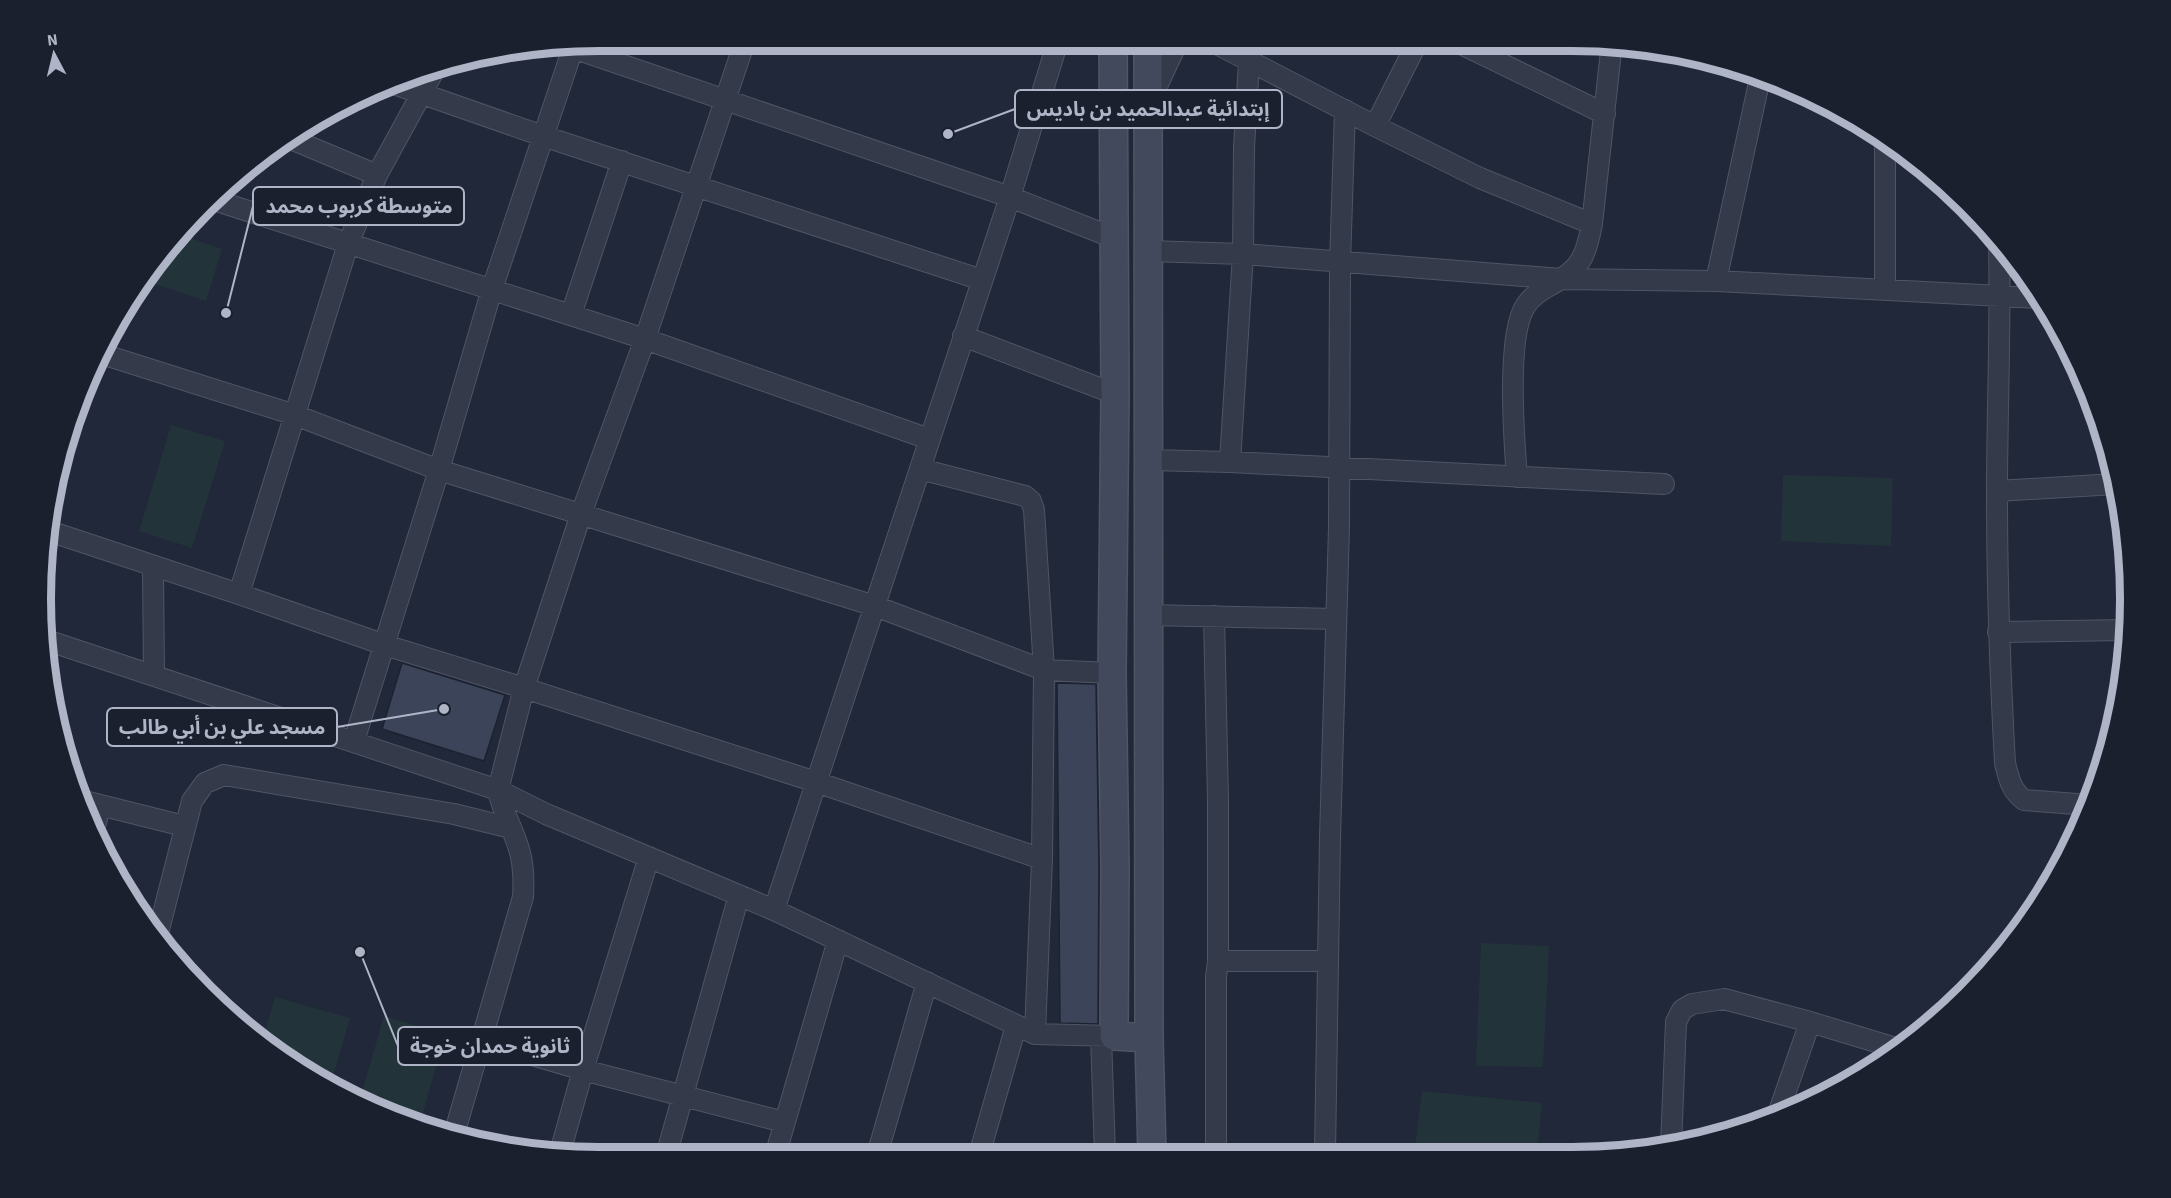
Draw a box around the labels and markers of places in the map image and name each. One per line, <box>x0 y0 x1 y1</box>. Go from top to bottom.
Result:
callout: إبتدائية عبدالحميد بن باديس <box>1015 90 1282 128</box>
callout: متوسطة كربوب محمد <box>253 187 464 225</box>
callout: مسجد علي بن أبي طالب <box>107 708 337 746</box>
callout: ثانوية حمدان خوجة <box>398 1027 582 1065</box>

